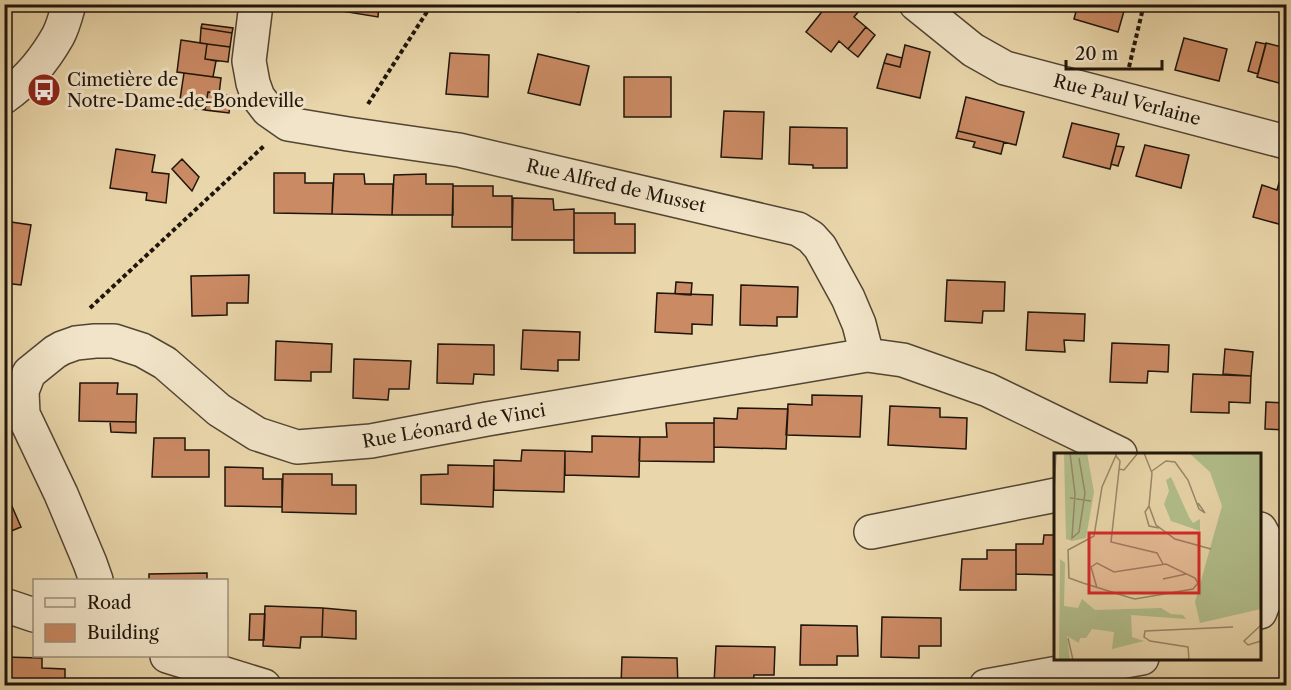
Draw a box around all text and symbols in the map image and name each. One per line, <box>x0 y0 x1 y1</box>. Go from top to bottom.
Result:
scale bar <box>1066 33 1162 71</box>
text: 20 m <box>1075 43 1119 65</box>
place label: Cimetière de Notre-Dame-de-Bondeville <box>67 69 304 112</box>
street label: Rue Paul Verlaine <box>1051 70 1203 130</box>
bus stop icon: Cimetière de Notre-Dame-de-Bondeville <box>26 72 62 108</box>
street label: Rue Alfred de Musset <box>524 155 709 218</box>
street label: Rue Léonard de Vinci <box>361 399 548 453</box>
inset map <box>1054 453 1261 660</box>
legend <box>33 579 228 657</box>
text: Road <box>87 592 132 614</box>
text: Building <box>87 622 159 644</box>

